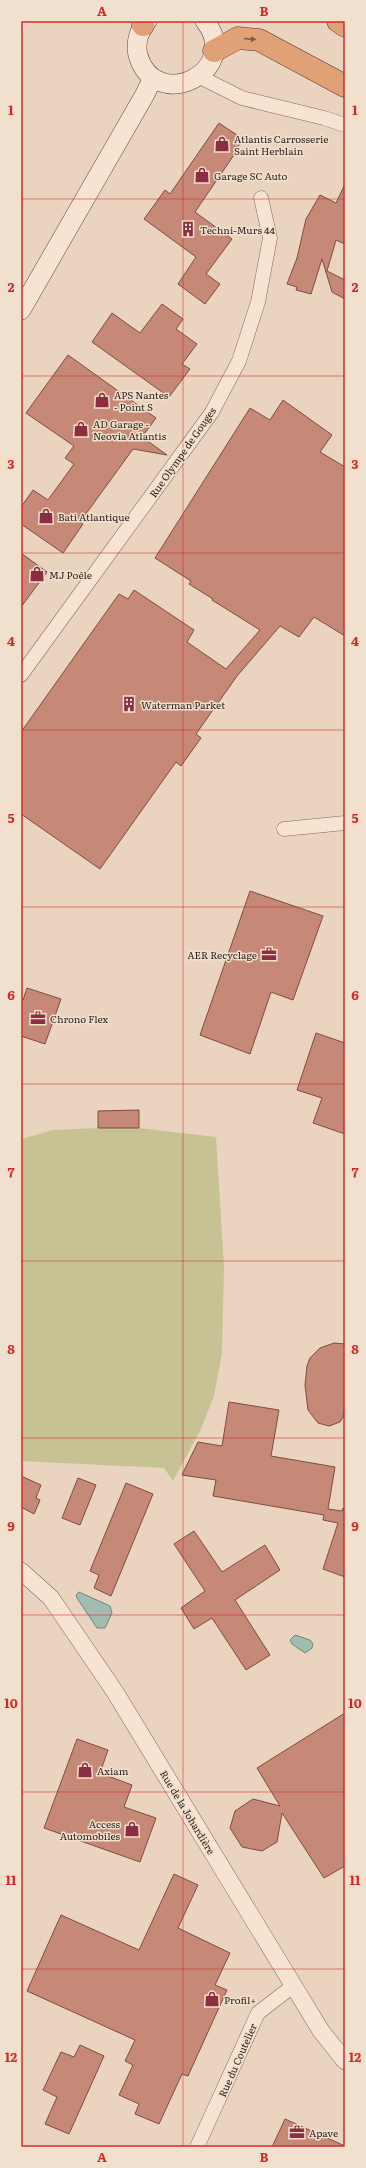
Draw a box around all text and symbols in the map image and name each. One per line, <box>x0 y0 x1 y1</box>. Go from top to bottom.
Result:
text: A <box>97 1 107 20</box>
text: B <box>260 1 269 20</box>
one-way arrow <box>244 36 256 42</box>
text: 1 <box>8 100 14 119</box>
text: 1 <box>352 100 358 119</box>
place label: Atlantis Carrosserie Saint Herblain <box>234 131 328 158</box>
shop icon: Atlantis Carrosserie Saint Herblain <box>213 135 231 153</box>
shop icon: Garage SC Auto <box>193 166 211 184</box>
place label: Garage SC Auto <box>214 168 287 183</box>
building icon: Techni-Murs 44 <box>179 220 197 238</box>
place label: Techni-Murs 44 <box>200 222 275 237</box>
text: 2 <box>8 277 15 296</box>
text: 2 <box>352 277 359 296</box>
place label: APS Nantes - Point S <box>114 387 169 414</box>
shop icon: APS Nantes - Point S <box>93 391 111 409</box>
street label: Rue Olympe de Gouges <box>145 403 219 500</box>
place label: AD Garage - Neovia Atlantis <box>93 416 167 443</box>
shop icon: AD Garage - Neovia Atlantis <box>72 420 90 438</box>
text: 3 <box>7 454 15 473</box>
text: 3 <box>351 454 359 473</box>
shop icon: Bati Atlantique <box>37 507 55 525</box>
place label: Bati Atlantique <box>58 509 130 524</box>
shop icon: MJ Poêle <box>28 565 46 583</box>
place label: MJ Poêle <box>49 567 92 582</box>
text: 4 <box>7 631 15 650</box>
text: 4 <box>351 631 359 650</box>
building icon: Waterman Parket <box>120 695 138 713</box>
place label: Waterman Parket <box>141 697 225 712</box>
text: 5 <box>7 808 15 827</box>
text: 5 <box>351 808 359 827</box>
office icon: AER Recyclage <box>260 945 278 963</box>
place label: AER Recyclage <box>187 947 257 962</box>
text: 6 <box>7 985 15 1004</box>
text: 6 <box>351 985 359 1004</box>
office icon: Chrono Flex <box>29 1009 47 1027</box>
place label: Chrono Flex <box>50 1011 109 1026</box>
text: 7 <box>7 1162 15 1181</box>
text: 7 <box>351 1162 359 1181</box>
text: 8 <box>7 1339 15 1358</box>
text: 8 <box>351 1339 359 1358</box>
text: 9 <box>7 1516 15 1535</box>
text: 9 <box>351 1516 359 1535</box>
text: 10 <box>4 1693 18 1712</box>
text: 10 <box>348 1693 362 1712</box>
shop icon: Axiam <box>76 1761 94 1779</box>
place label: Axiam <box>97 1763 129 1778</box>
street label: Rue de la Johardière <box>157 1767 219 1857</box>
place label: Access Automobiles <box>60 1816 120 1843</box>
shop icon: Access Automobiles <box>123 1820 141 1838</box>
text: 11 <box>6 1870 17 1889</box>
text: 11 <box>350 1870 361 1889</box>
shop icon: Profil+ <box>203 1990 221 2008</box>
place label: Profil+ <box>224 1992 256 2007</box>
street label: Rue du Coutelier <box>214 2021 260 2099</box>
text: 12 <box>5 2047 17 2066</box>
text: 12 <box>349 2047 361 2066</box>
office icon: Apave <box>288 2123 306 2141</box>
place label: Apave <box>309 2125 338 2140</box>
text: A <box>97 2147 107 2166</box>
text: B <box>260 2147 269 2166</box>

